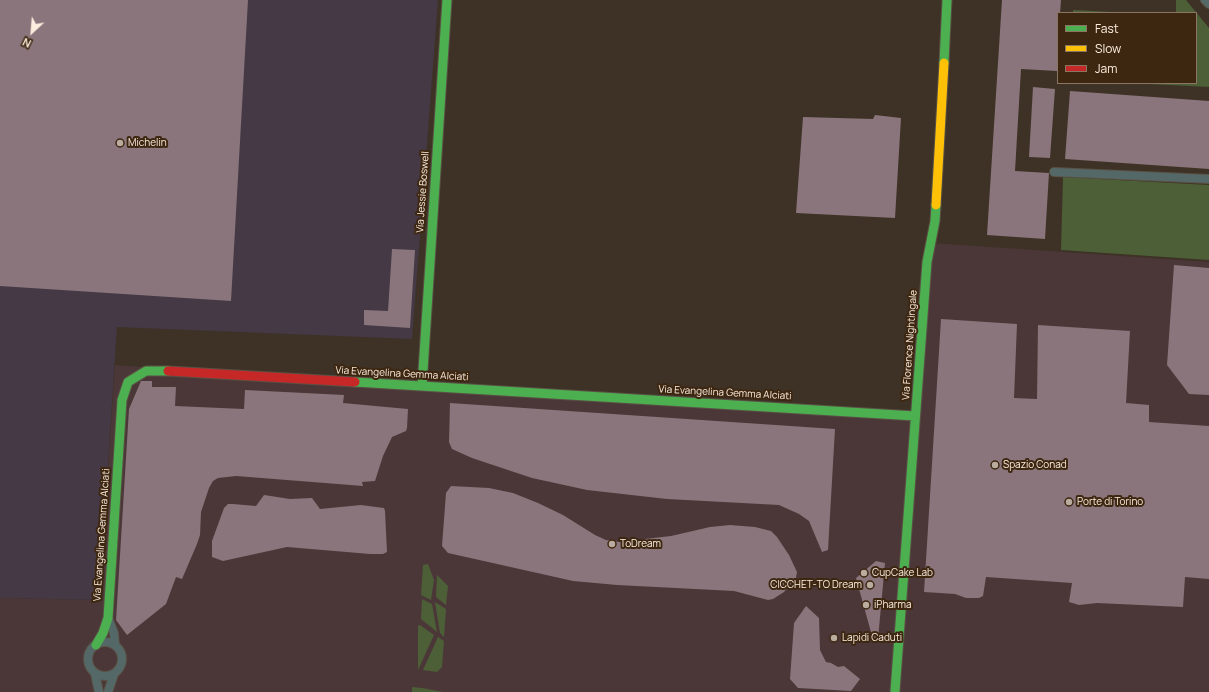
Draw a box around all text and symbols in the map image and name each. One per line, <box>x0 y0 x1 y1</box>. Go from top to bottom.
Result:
north arrow <box>12 12 52 52</box>
legend <box>1057 12 1197 84</box>
text: Fast <box>1095 20 1119 37</box>
text: N <box>20 35 33 52</box>
text: Slow <box>1095 40 1121 57</box>
text: Jam <box>1095 60 1117 77</box>
place label: Michelin <box>128 137 167 149</box>
marker: Michelin <box>115 138 125 148</box>
street label: Via Jessie Boswell <box>414 151 432 233</box>
street label: Via Florence Nightingale <box>900 290 920 400</box>
street label: Via Evangelina Gemma Alciati <box>335 365 469 383</box>
street label: Via Evangelina Gemma Alciati <box>658 384 792 402</box>
place label: Spazio Conad <box>1003 459 1067 471</box>
marker: Spazio Conad <box>990 460 1000 470</box>
street label: Via Evangelina Gemma Alciati <box>91 468 113 602</box>
place label: Porte di Torino <box>1077 496 1143 508</box>
marker: Porte di Torino <box>1064 497 1074 507</box>
place label: ToDream <box>620 538 661 550</box>
marker: ToDream <box>607 539 617 549</box>
place label: CupCake Lab <box>872 567 933 579</box>
marker: CupCake Lab <box>859 568 869 578</box>
place label: CICCHET-TO Dream <box>770 579 862 591</box>
marker: CICCHET-TO Dream <box>865 580 875 590</box>
place label: iPharma <box>874 599 912 611</box>
marker: iPharma <box>861 600 871 610</box>
place label: Lapidi Caduti <box>842 632 902 644</box>
marker: Lapidi Caduti <box>829 633 839 643</box>

